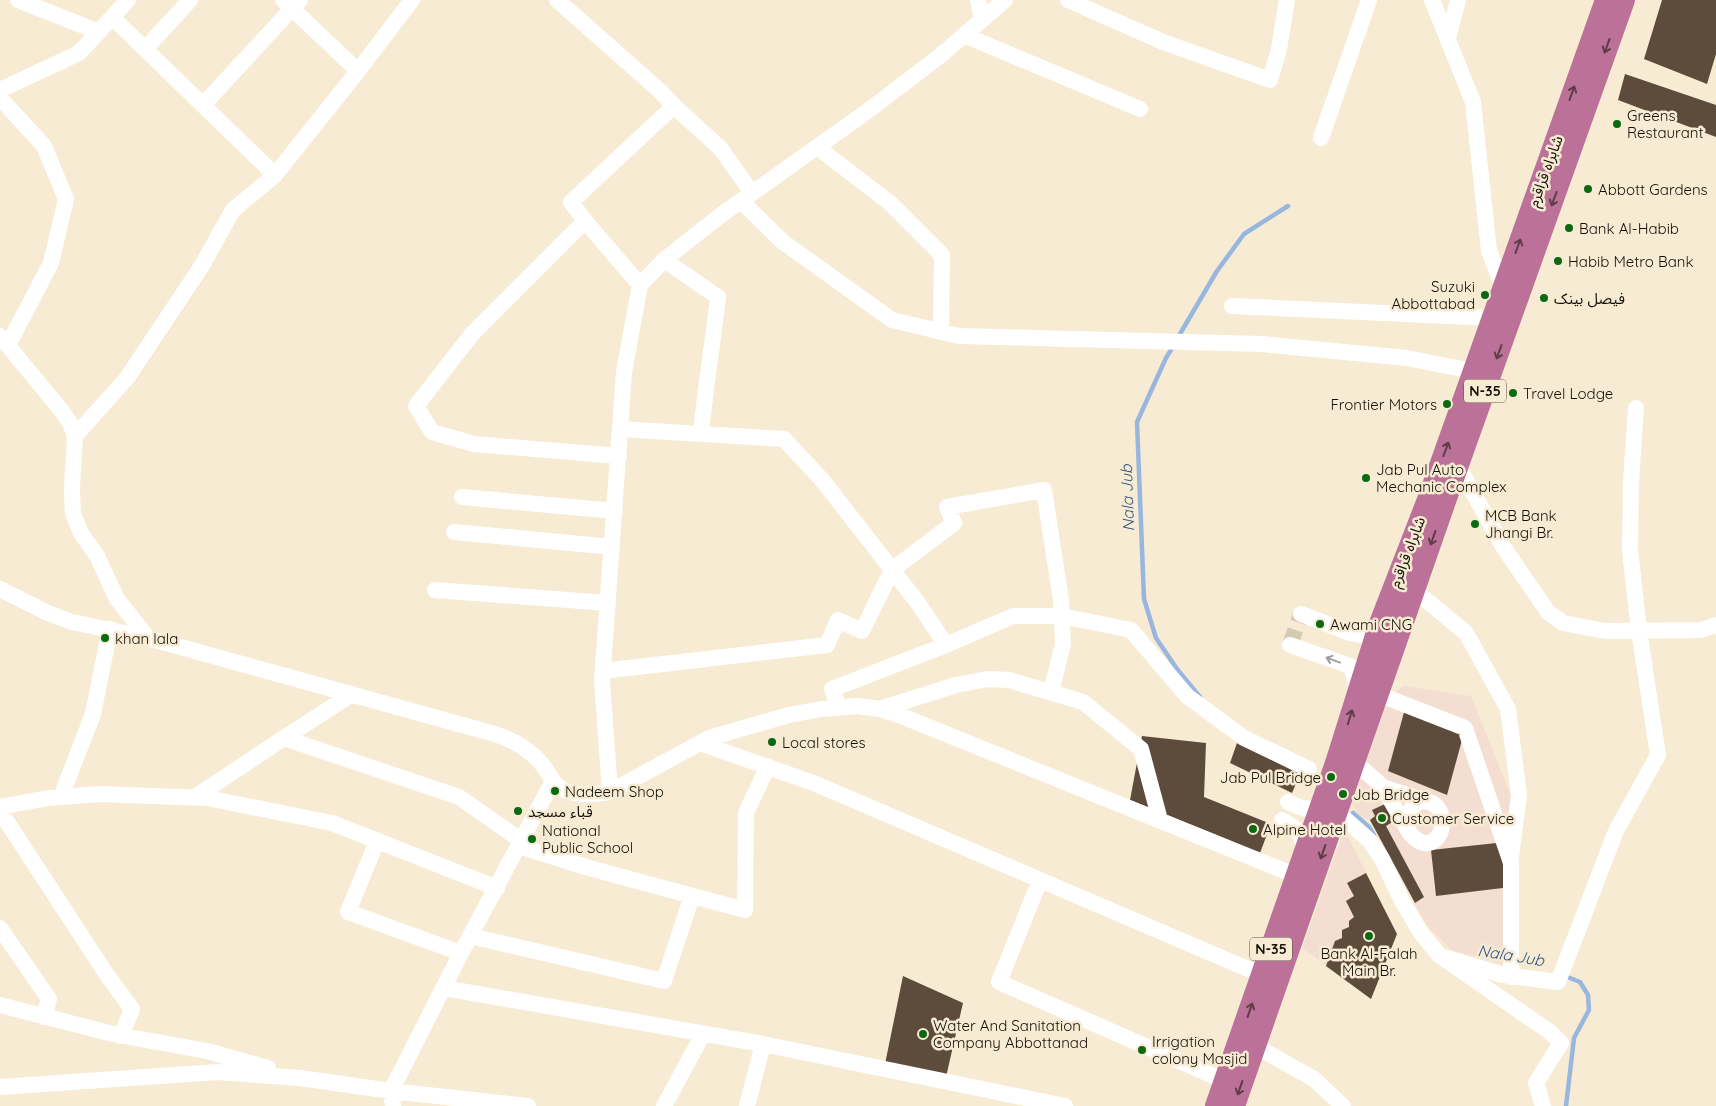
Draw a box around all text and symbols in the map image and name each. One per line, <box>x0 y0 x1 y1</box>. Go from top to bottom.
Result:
one-way arrow <box>1602 38 1611 53</box>
one-way arrow <box>1568 85 1578 101</box>
place label: Greens Restaurant <box>1627 106 1704 142</box>
marker: Greens Restaurant <box>1611 118 1623 130</box>
street label: شاہراہ قراقرم <box>1523 132 1569 210</box>
place label: Abbott Gardens <box>1598 180 1708 199</box>
marker: Abbott Gardens <box>1582 183 1594 195</box>
one-way arrow <box>1548 191 1558 207</box>
place label: Bank Al-Habib <box>1579 219 1679 238</box>
marker: Bank Al-Habib <box>1563 222 1575 234</box>
one-way arrow <box>1514 239 1523 254</box>
place label: Habib Metro Bank <box>1568 252 1694 271</box>
marker: Habib Metro Bank <box>1552 255 1564 267</box>
place label: Suzuki Abbottabad <box>1392 277 1475 313</box>
marker: Suzuki Abbottabad <box>1479 289 1491 301</box>
place label: فیصل بینک <box>1554 289 1625 308</box>
marker: فیصل بینک <box>1538 292 1550 304</box>
one-way arrow <box>1494 344 1503 359</box>
road number: N-35 <box>1464 380 1506 402</box>
place label: Travel Lodge <box>1523 384 1613 403</box>
marker: Travel Lodge <box>1507 387 1519 399</box>
place label: Frontier Motors <box>1330 395 1437 414</box>
marker: Frontier Motors <box>1441 398 1453 410</box>
one-way arrow <box>1442 441 1451 457</box>
place label: Jab Pul Auto Mechanic Complex <box>1376 460 1507 496</box>
water label: Nala Jub <box>1116 463 1138 532</box>
marker: Jab Pul Auto Mechanic Complex <box>1360 472 1372 484</box>
place label: MCB Bank Jhangi Br. <box>1485 506 1557 542</box>
street label: شاہراہ قراقرم <box>1385 514 1431 591</box>
marker: MCB Bank Jhangi Br. <box>1469 518 1481 530</box>
one-way arrow <box>1427 530 1437 546</box>
place label: Awami CNG <box>1330 615 1412 634</box>
marker: Awami CNG <box>1314 618 1326 630</box>
place label: khan lala <box>115 629 178 648</box>
marker: khan lala <box>99 632 111 644</box>
one-way arrow <box>1326 655 1341 664</box>
one-way arrow <box>1345 709 1355 725</box>
place label: Local stores <box>782 733 866 752</box>
marker: Local stores <box>766 736 778 748</box>
place label: Jab Pul Bridge <box>1220 768 1321 787</box>
marker: Jab Pul Bridge <box>1325 771 1337 783</box>
place label: Nadeem Shop <box>565 782 664 801</box>
marker: Nadeem Shop <box>549 785 561 797</box>
place label: Jab Bridge <box>1353 785 1429 804</box>
marker: Jab Bridge <box>1337 788 1349 800</box>
place label: قباء مسجد <box>528 802 593 821</box>
marker: قباء مسجد <box>512 805 524 817</box>
place label: Customer Service <box>1392 809 1514 828</box>
marker: Customer Service <box>1376 812 1388 824</box>
place label: Alpine Hotel <box>1263 820 1347 839</box>
place label: National Public School <box>542 821 633 857</box>
marker: Alpine Hotel <box>1247 823 1259 835</box>
marker: National Public School <box>526 833 538 845</box>
one-way arrow <box>1318 844 1327 860</box>
marker: Bank Al-Falah Main Br. <box>1363 930 1375 942</box>
road number: N-35 <box>1250 938 1292 961</box>
water label: Nala Jub <box>1476 940 1547 970</box>
place label: Bank Al-Falah Main Br. <box>1321 944 1418 980</box>
one-way arrow <box>1245 1003 1255 1019</box>
place label: Water And Sanitation Company Abbottanad <box>933 1016 1088 1052</box>
marker: Water And Sanitation Company Abbottanad <box>917 1028 929 1040</box>
place label: Irrigation colony Masjid <box>1152 1032 1247 1068</box>
marker: Irrigation colony Masjid <box>1136 1044 1148 1056</box>
one-way arrow <box>1235 1080 1245 1096</box>

